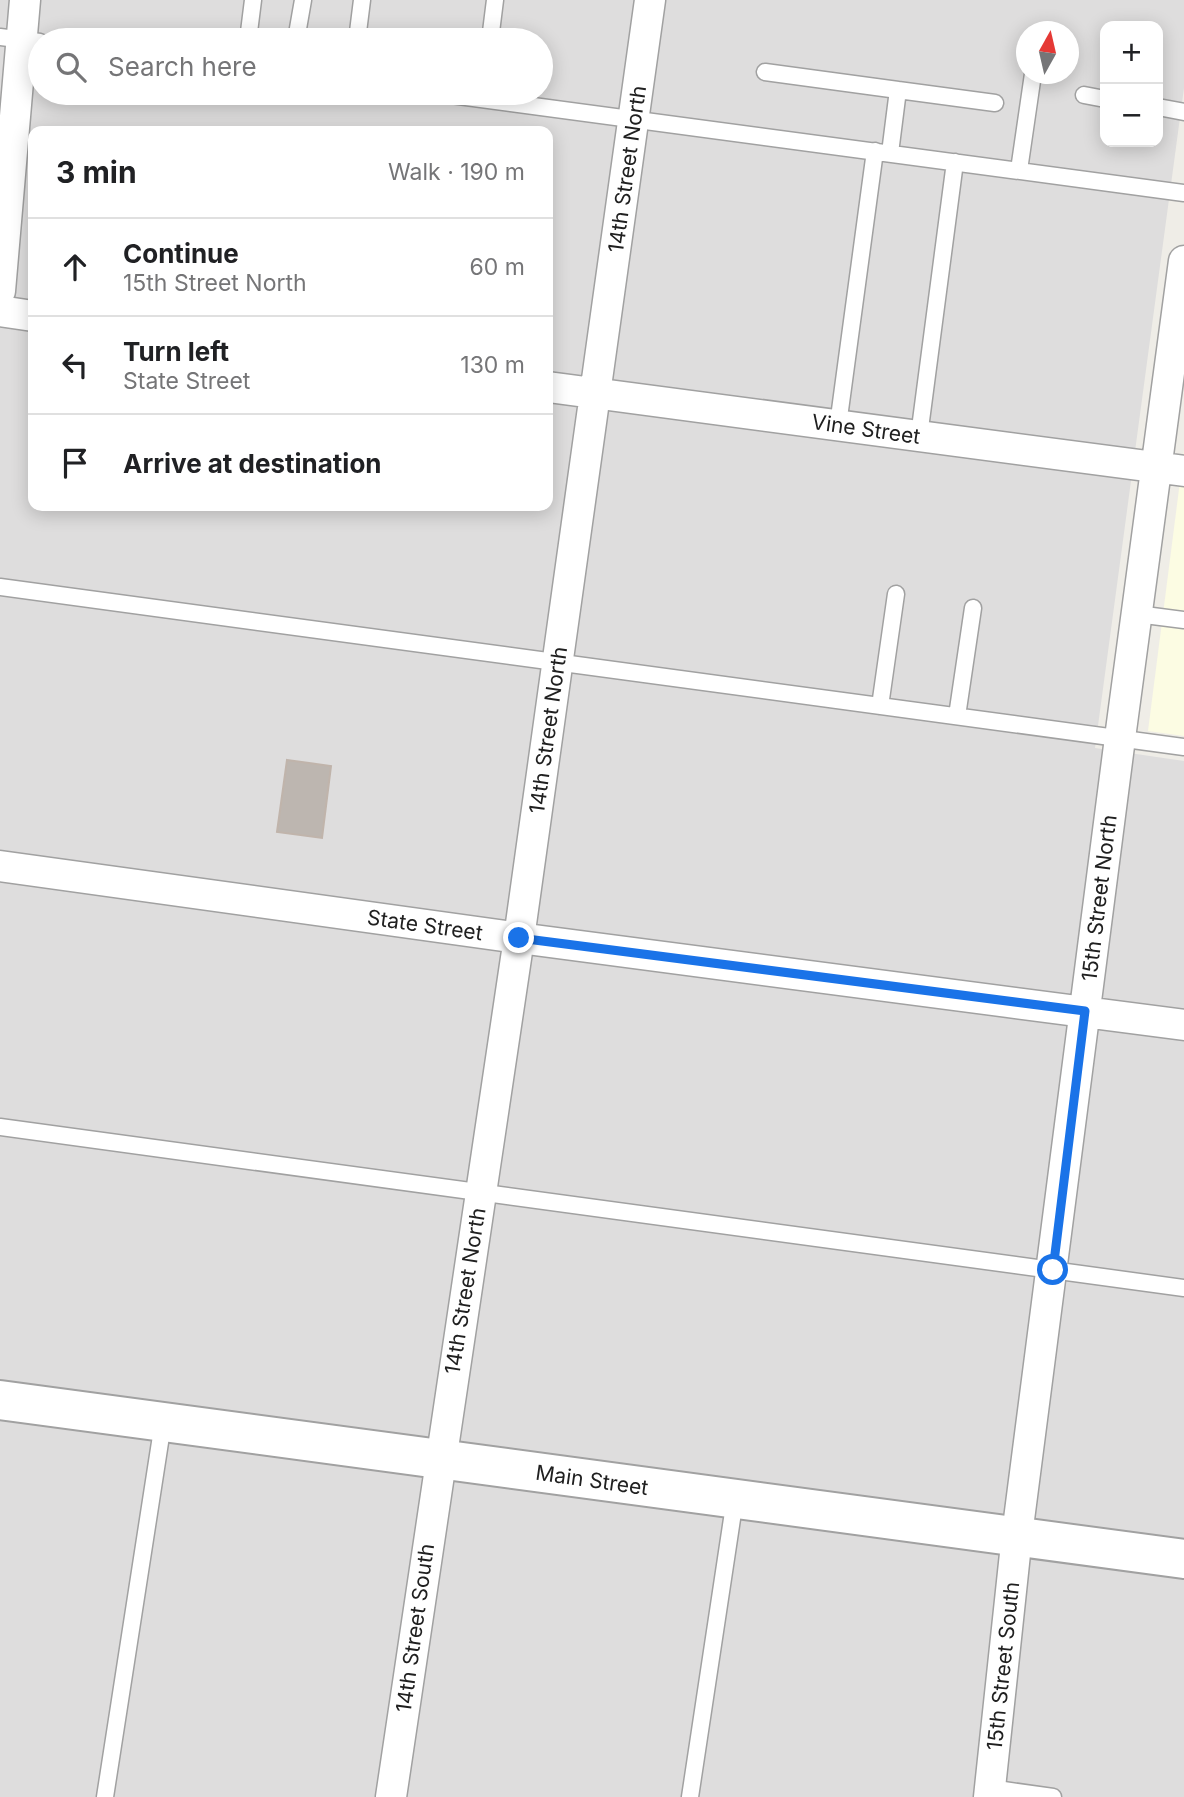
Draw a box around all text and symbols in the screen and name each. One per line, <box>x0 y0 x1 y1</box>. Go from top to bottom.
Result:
north arrow <box>1016 21 1079 84</box>
map controls <box>1100 21 1163 147</box>
button: + <box>1100 21 1163 84</box>
search box <box>28 28 553 105</box>
icon: search <box>52 48 90 86</box>
text: Search here <box>108 51 257 82</box>
street label: 14th Street North <box>603 84 651 254</box>
button: − <box>1100 84 1163 147</box>
text: 3 min <box>56 154 137 190</box>
text: Walk · 190 m <box>388 158 525 186</box>
text: Continue <box>123 238 239 269</box>
icon: ahead <box>56 248 94 286</box>
text: 60 m <box>470 253 525 281</box>
text: 15th Street North <box>123 269 307 297</box>
text: Turn left <box>123 336 229 367</box>
icon: left <box>56 346 94 384</box>
text: 130 m <box>460 351 525 379</box>
text: State Street <box>123 367 250 395</box>
street label: Vine Street <box>810 409 922 449</box>
icon: arrive <box>56 444 94 482</box>
text: Arrive at destination <box>123 448 382 479</box>
street label: 14th Street North <box>524 645 572 815</box>
street label: 15th Street North <box>1076 813 1122 983</box>
street label: State Street <box>366 905 484 945</box>
route end <box>503 922 534 953</box>
street label: 14th Street North <box>439 1206 491 1376</box>
route start <box>1037 1254 1068 1285</box>
street label: Main Street <box>534 1460 650 1500</box>
street label: 14th Street South <box>391 1542 439 1714</box>
street label: 15th Street South <box>982 1580 1024 1752</box>

